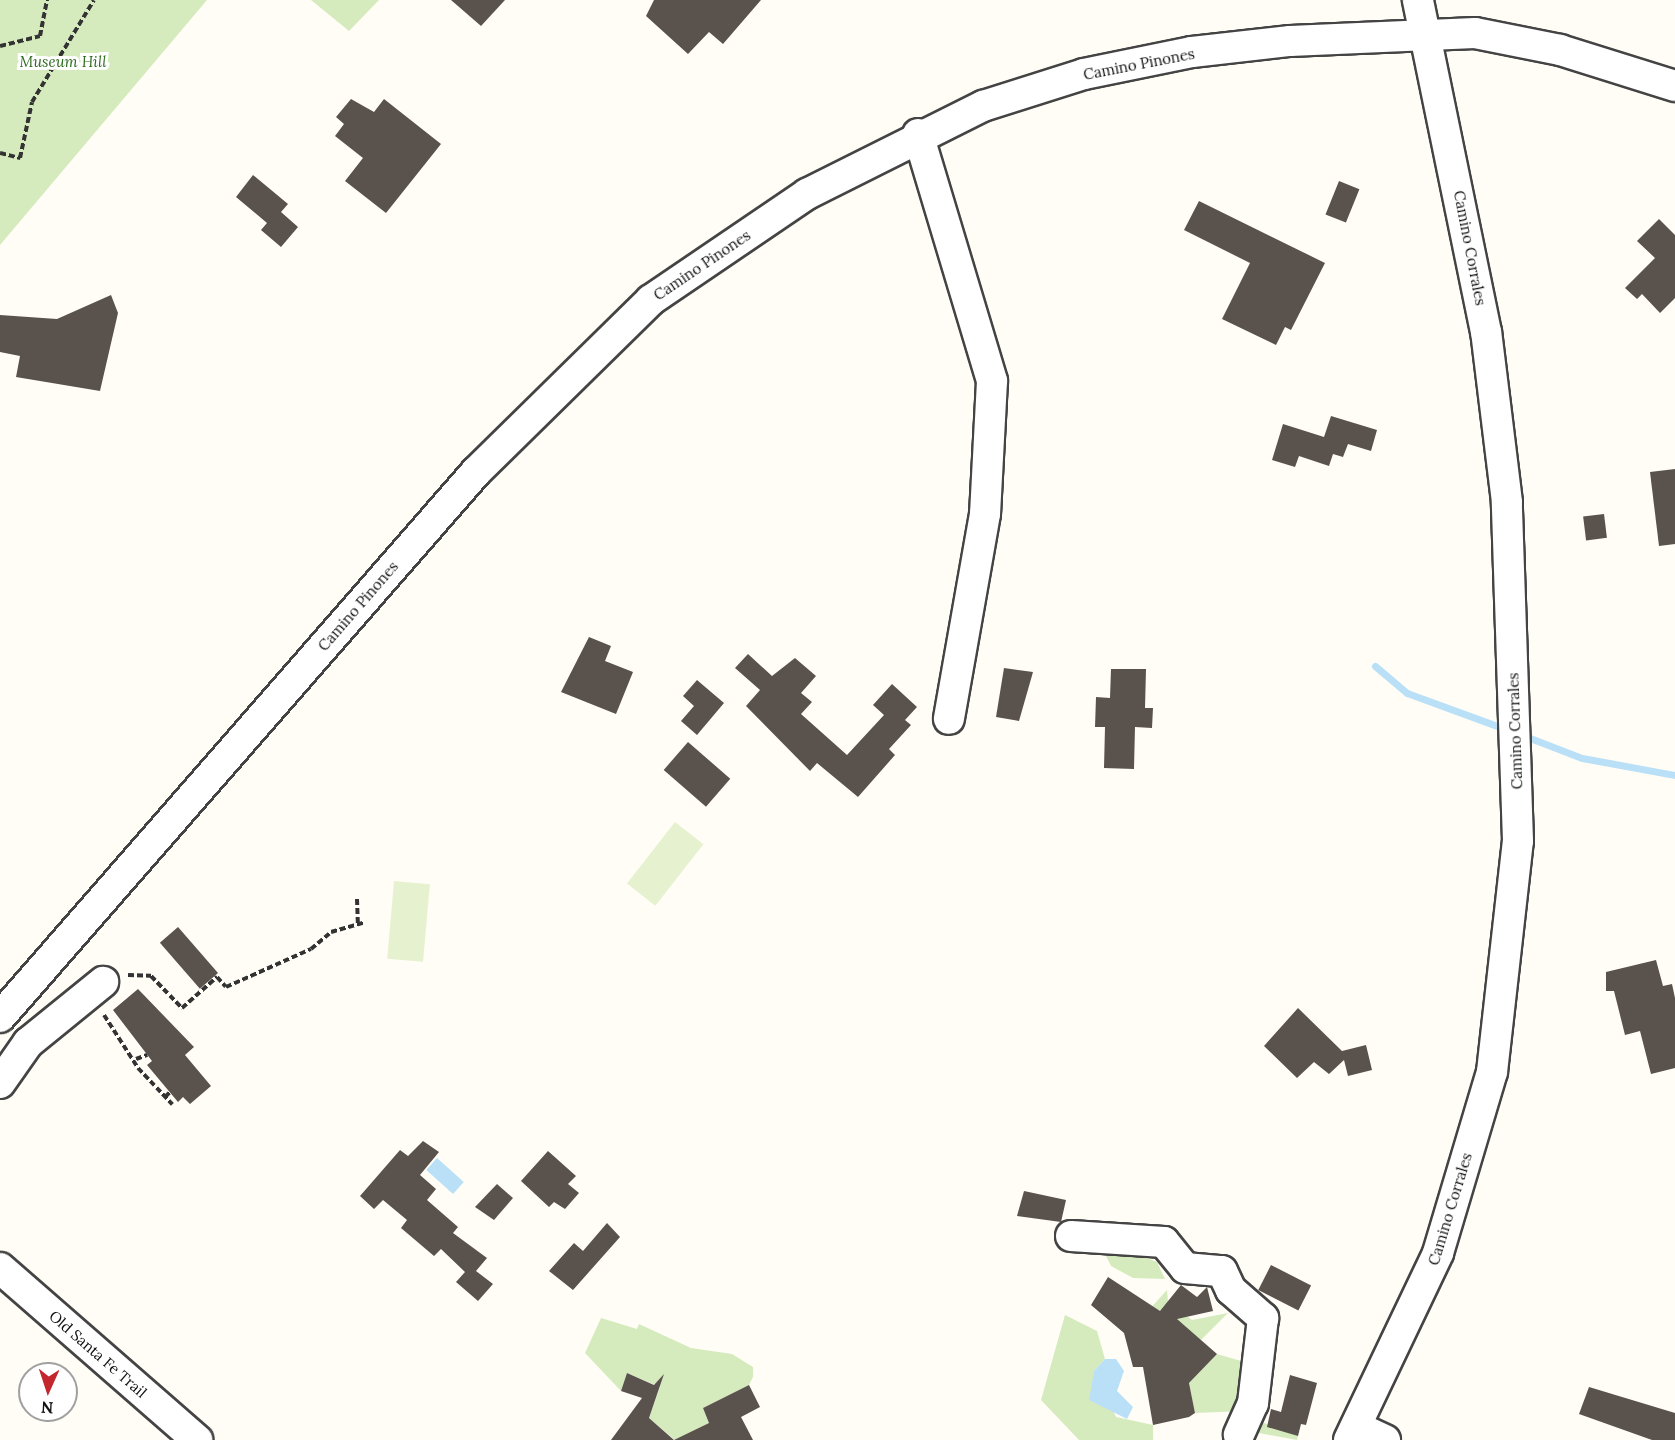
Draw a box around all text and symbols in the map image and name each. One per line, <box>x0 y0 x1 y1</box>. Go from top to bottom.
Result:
street label: Camino Pinones <box>1082 44 1196 84</box>
park label: Museum Hill <box>20 53 106 71</box>
street label: Camino Corrales <box>1450 189 1490 307</box>
street label: Camino Pinones <box>650 226 754 304</box>
street label: Camino Pinones <box>314 557 402 655</box>
street label: Camino Corrales <box>1504 672 1526 790</box>
street label: Camino Corrales <box>1424 1151 1476 1267</box>
street label: Old Santa Fe Trail <box>45 1307 151 1401</box>
north arrow <box>18 1362 78 1422</box>
text: N <box>40 1398 54 1418</box>

